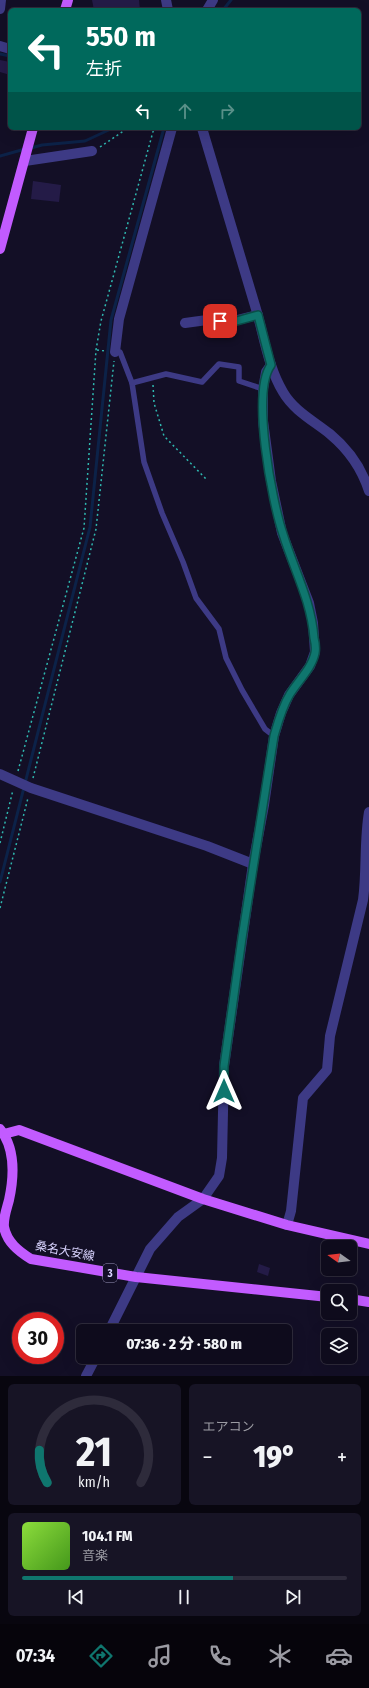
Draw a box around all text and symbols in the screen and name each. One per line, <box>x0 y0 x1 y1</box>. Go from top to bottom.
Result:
text: 550 m <box>86 20 156 53</box>
icon: left <box>20 24 72 76</box>
text: 左折 <box>86 58 122 80</box>
icon: left <box>132 100 154 122</box>
icon: ahead <box>174 100 196 122</box>
icon: right <box>216 100 238 122</box>
pin <box>203 304 237 338</box>
icon: arrive <box>209 310 231 332</box>
position arrow <box>203 1070 245 1112</box>
street label: 桑名大安線 <box>34 1238 96 1264</box>
north arrow <box>321 1240 357 1276</box>
map controls <box>321 1240 357 1364</box>
road number: 3 <box>103 1264 117 1282</box>
button: search <box>321 1284 357 1320</box>
speed limit sign: 30 <box>12 1312 64 1364</box>
button: layers <box>321 1328 357 1364</box>
text: 07:36 · 2 分 · 580 m <box>126 1335 242 1353</box>
text: エアコン <box>203 1419 255 1434</box>
text: 21 <box>75 1426 112 1476</box>
text: 19° <box>253 1439 296 1475</box>
text: − <box>203 1444 212 1471</box>
text: + <box>337 1444 347 1471</box>
text: km/h <box>78 1473 110 1490</box>
text: 104.1 FM <box>82 1527 133 1545</box>
text: 音楽 <box>82 1548 108 1563</box>
icon: previous <box>65 1586 87 1608</box>
icon: pause <box>173 1586 195 1608</box>
icon: next <box>282 1586 304 1608</box>
icon: directions <box>87 1642 115 1670</box>
icon: music <box>146 1642 174 1670</box>
icon: phone <box>206 1642 234 1670</box>
icon: climate <box>266 1642 294 1670</box>
icon: car <box>325 1642 353 1670</box>
text: 07:34 <box>16 1645 55 1667</box>

